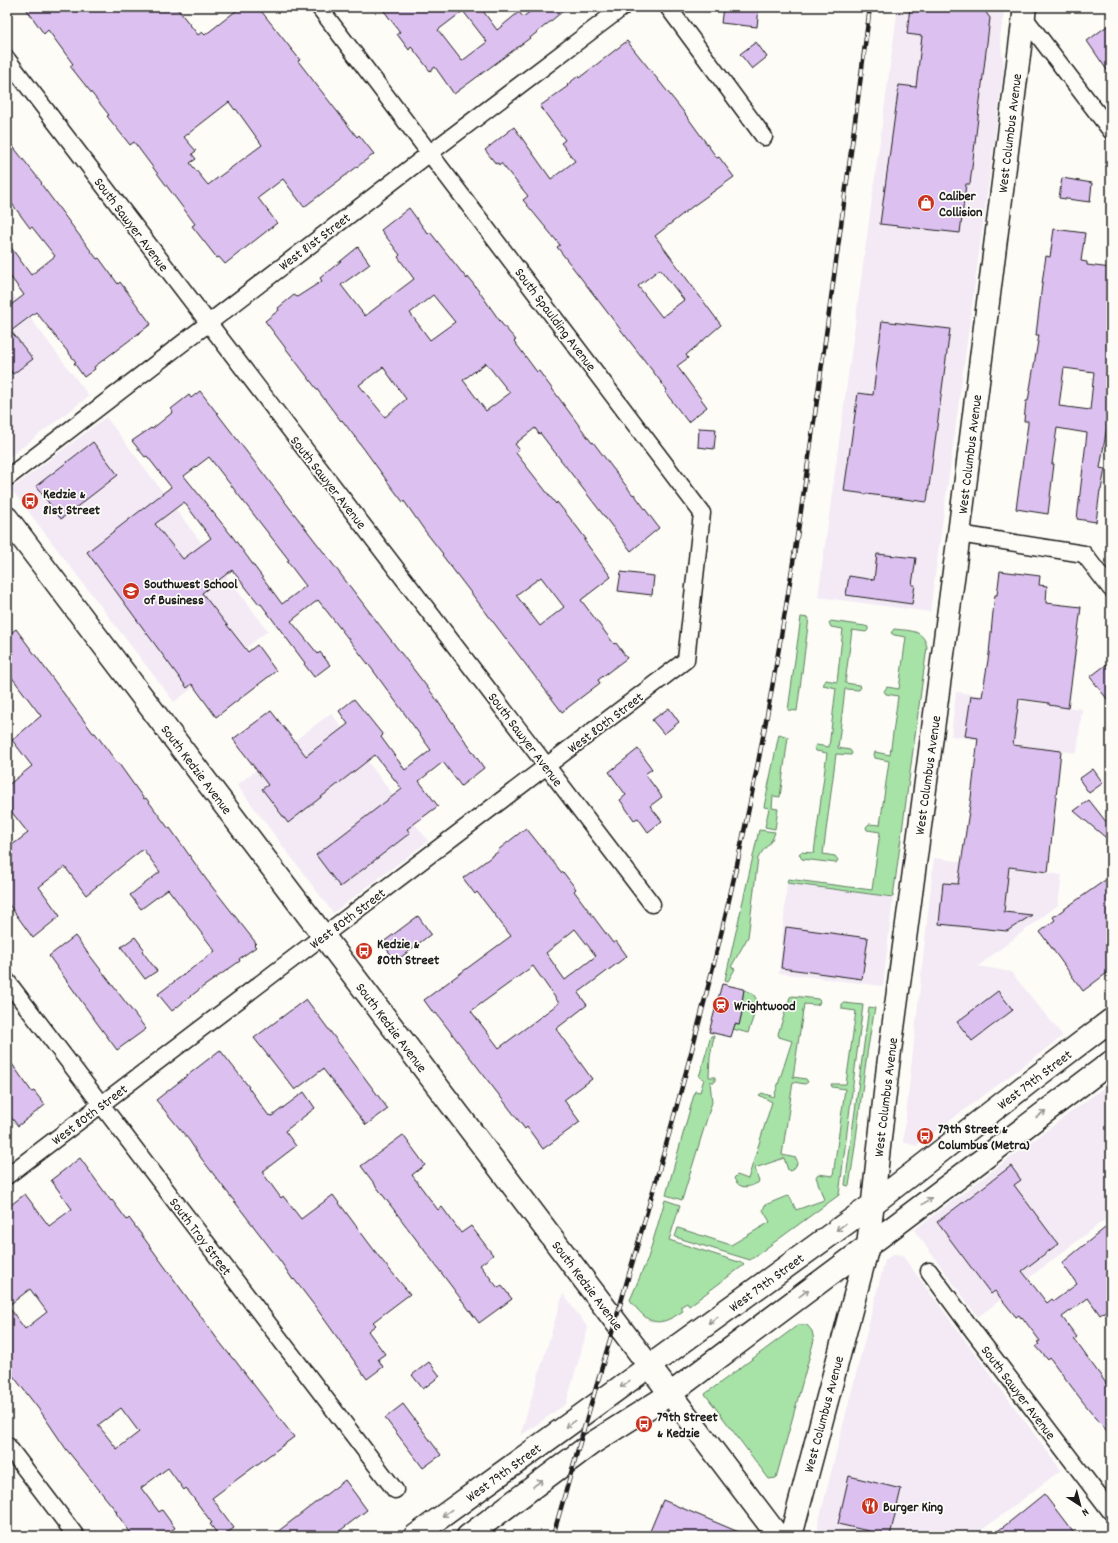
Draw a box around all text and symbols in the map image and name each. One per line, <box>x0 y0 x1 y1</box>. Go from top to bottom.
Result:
street label: West Columbus Avenue <box>994 72 1028 194</box>
street label: South Sawyer Avenue <box>88 174 173 277</box>
place label: Caliber Collision <box>939 187 983 223</box>
shop icon: Caliber Collision <box>916 193 936 213</box>
street label: West 81st Street <box>275 209 355 276</box>
street label: South Spaulding Avenue <box>509 264 600 376</box>
street label: West Columbus Avenue <box>954 393 988 515</box>
street label: South Sawyer Avenue <box>285 432 370 534</box>
place label: Kedzie & 81st Street <box>43 485 101 521</box>
bus stop icon: Kedzie & 81st Street <box>20 491 40 511</box>
place label: Southwest School of Business <box>144 575 238 611</box>
school or university icon: Southwest School of Business <box>121 581 141 601</box>
street label: West 80th Street <box>564 688 648 759</box>
street label: South Sawyer Avenue <box>482 689 567 792</box>
street label: West Columbus Avenue <box>911 714 947 836</box>
street label: South Kedzie Avenue <box>155 721 236 819</box>
street label: West 80th Street <box>306 884 390 955</box>
place label: Kedzie & 80th Street <box>377 935 440 971</box>
bus stop icon: Kedzie & 80th Street <box>354 941 374 961</box>
street label: South Kedzie Avenue <box>350 979 431 1077</box>
station icon: Wrightwood <box>711 995 731 1015</box>
place label: Wrightwood <box>734 997 796 1017</box>
street label: West Columbus Avenue <box>870 1036 904 1158</box>
street label: West 79th Street <box>994 1046 1077 1115</box>
street label: West 80th Street <box>48 1080 132 1151</box>
one-way arrow <box>1036 1110 1047 1119</box>
place label: 79th Street & Columbus (Metra) <box>938 1120 1030 1156</box>
bus stop icon: 79th Street & Columbus (Metra) <box>915 1126 935 1146</box>
street label: South Troy Street <box>163 1194 235 1280</box>
one-way arrow <box>921 1197 932 1206</box>
one-way arrow <box>836 1223 847 1231</box>
street label: South Kedzie Avenue <box>546 1237 627 1335</box>
street label: West 79th Street <box>725 1249 809 1318</box>
one-way arrow <box>798 1289 809 1298</box>
one-way arrow <box>708 1316 719 1324</box>
street label: South Sawyer Avenue <box>975 1342 1060 1445</box>
street label: West Columbus Avenue <box>800 1354 850 1475</box>
one-way arrow <box>620 1380 631 1388</box>
place label: 79th Street & Kedzie <box>657 1408 718 1444</box>
bus stop icon: 79th Street & Kedzie <box>634 1414 654 1434</box>
one-way arrow <box>564 1420 575 1428</box>
street label: West 79th Street <box>462 1439 546 1508</box>
one-way arrow <box>533 1479 544 1487</box>
north arrow <box>1060 1485 1100 1525</box>
restaurant icon: Burger King <box>860 1496 880 1516</box>
place label: Burger King <box>883 1498 943 1518</box>
text: N <box>1077 1503 1092 1520</box>
one-way arrow <box>442 1509 453 1517</box>

